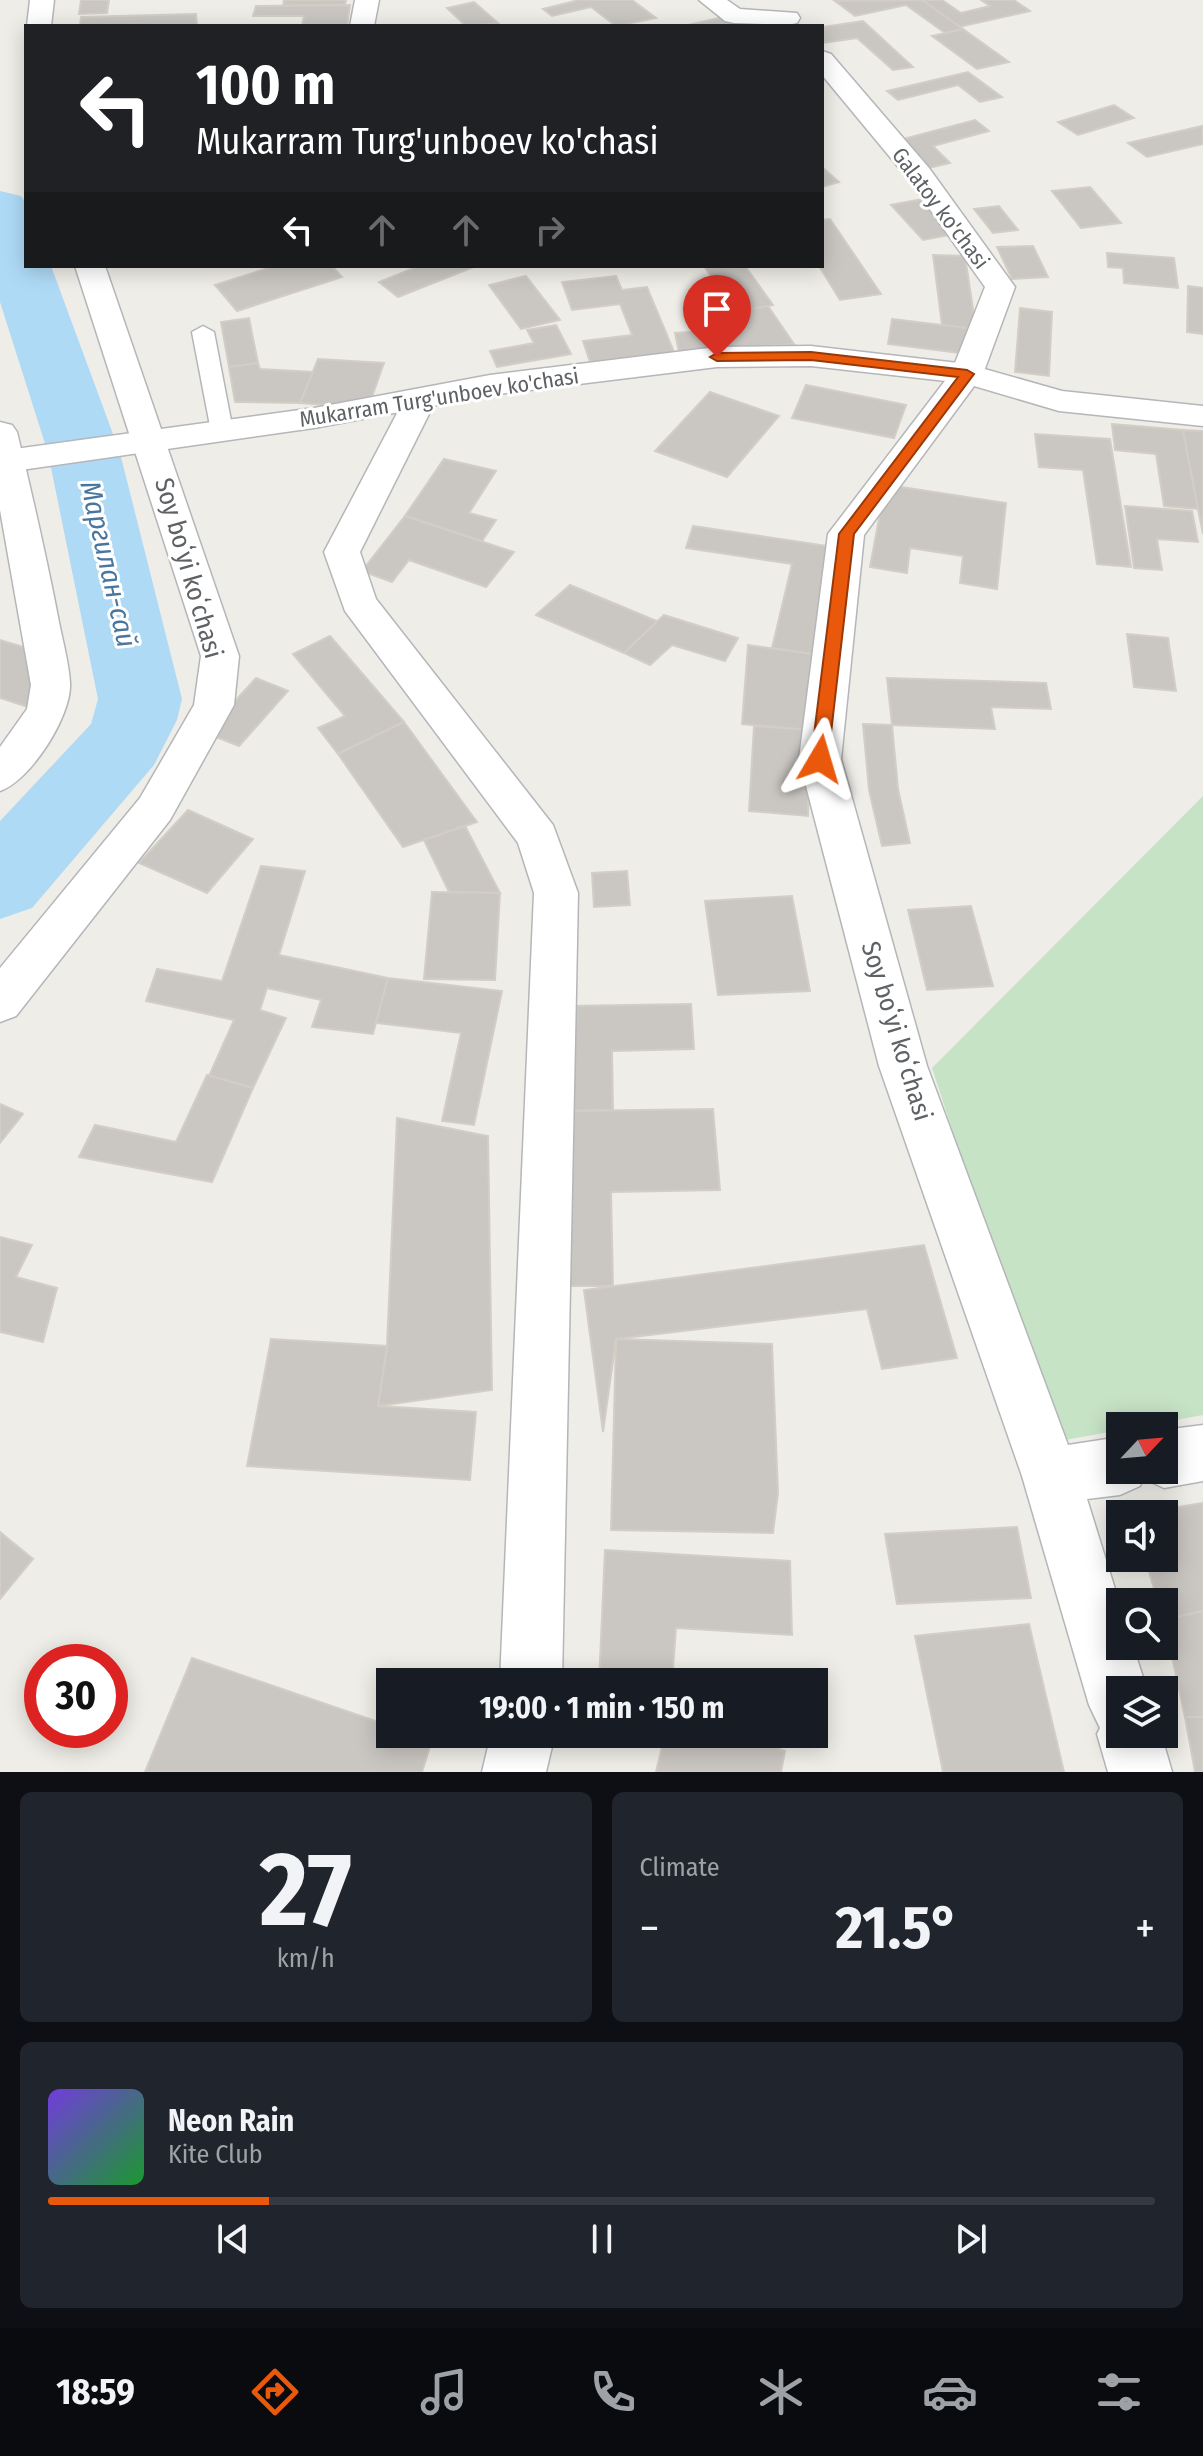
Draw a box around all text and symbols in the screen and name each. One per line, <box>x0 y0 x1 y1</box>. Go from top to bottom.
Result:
text: 100 m <box>196 52 335 119</box>
icon: left <box>64 56 168 160</box>
text: Mukarram Turg'unboev ko'chasi <box>196 120 659 164</box>
street label: Galatoy ko'chasi <box>886 142 995 274</box>
icon: left <box>276 208 320 252</box>
icon: ahead <box>360 208 404 252</box>
icon: ahead <box>444 208 488 252</box>
icon: right <box>528 208 572 252</box>
pin <box>683 275 751 357</box>
icon: arrive <box>695 287 739 331</box>
street label: Mukarram Turg'unboev ko'chasi <box>297 362 581 433</box>
street label: Soy boʻyi koʻchasi <box>148 474 229 662</box>
water label: Маргилан-сай <box>73 478 144 651</box>
position arrow <box>778 717 862 801</box>
street label: Soy boʻyi koʻchasi <box>854 938 939 1125</box>
north arrow <box>1106 1412 1178 1484</box>
map controls <box>1106 1412 1178 1748</box>
button: sound <box>1106 1500 1178 1572</box>
button: search <box>1106 1588 1178 1660</box>
speed limit sign: 30 <box>24 1644 128 1748</box>
button: layers <box>1106 1676 1178 1748</box>
text: 19:00 · 1 min · 150 m <box>480 1690 724 1726</box>
text: 27 <box>260 1828 352 1953</box>
text: Climate <box>640 1852 720 1883</box>
text: 21.5° <box>835 1892 959 1964</box>
text: − <box>640 1902 659 1955</box>
text: + <box>1135 1902 1155 1955</box>
text: km/h <box>277 1943 335 1974</box>
text: Neon Rain <box>168 2103 294 2139</box>
text: Kite Club <box>168 2139 263 2170</box>
icon: previous <box>211 2217 255 2261</box>
icon: pause <box>580 2217 624 2261</box>
icon: next <box>949 2217 993 2261</box>
icon: directions <box>247 2364 303 2420</box>
icon: music <box>416 2364 472 2420</box>
icon: phone <box>585 2364 641 2420</box>
icon: climate <box>753 2364 809 2420</box>
icon: car <box>922 2364 978 2420</box>
icon: filters <box>1091 2364 1147 2420</box>
text: 18:59 <box>56 2370 135 2414</box>

